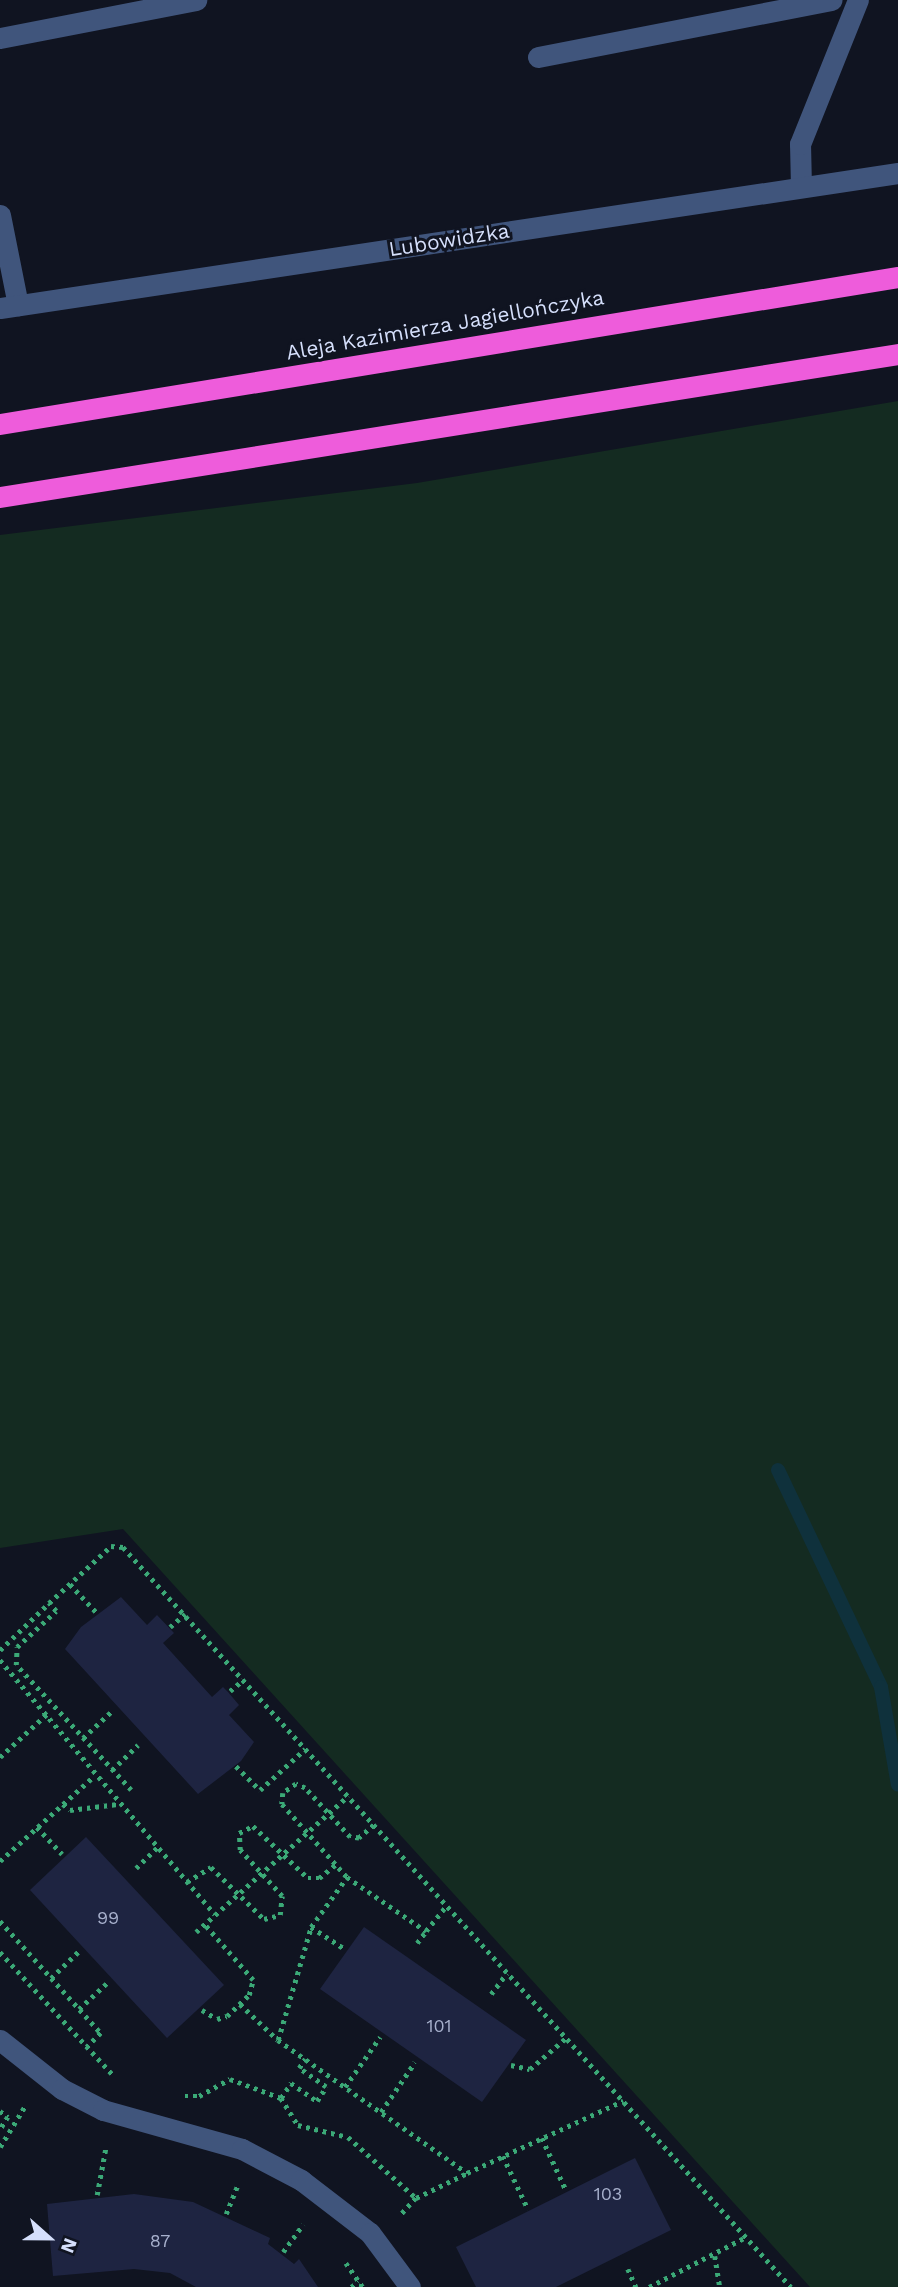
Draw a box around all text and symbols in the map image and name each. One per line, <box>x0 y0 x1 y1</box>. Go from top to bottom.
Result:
street label: Lubowidzka <box>387 218 511 262</box>
street label: Aleja Kazimierza Jagiellończyka <box>283 284 607 366</box>
house number: 99 <box>97 1907 119 1929</box>
house number: 101 <box>426 2015 452 2037</box>
house number: 103 <box>594 2183 622 2205</box>
north arrow <box>14 2203 84 2273</box>
house number: 87 <box>150 2230 170 2252</box>
text: N <box>56 2235 82 2256</box>

